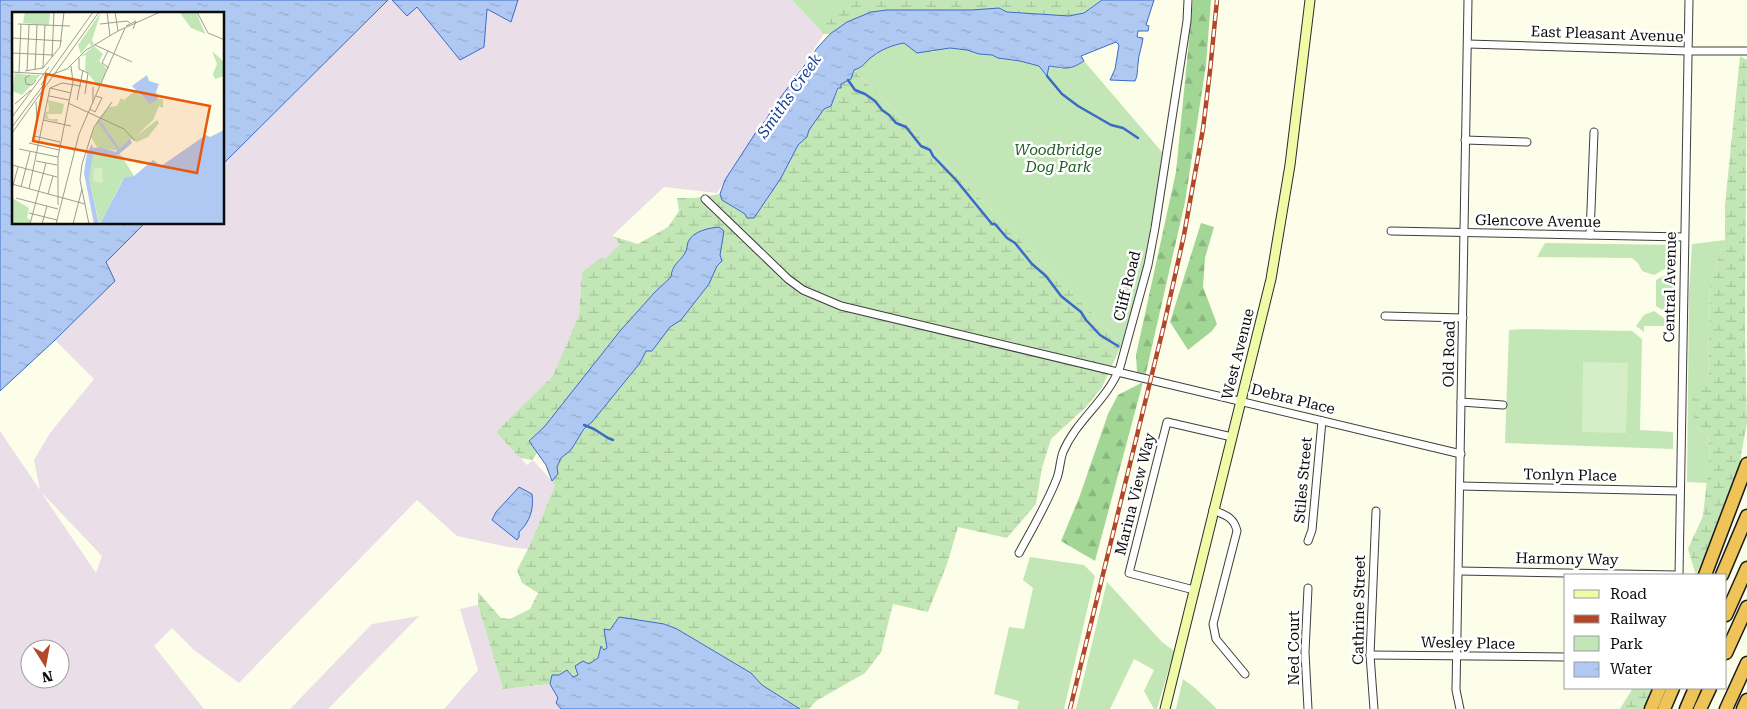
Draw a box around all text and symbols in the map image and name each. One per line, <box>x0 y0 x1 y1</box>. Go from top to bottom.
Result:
inset map <box>12 12 225 225</box>
street label: East Pleasant Avenue <box>1530 22 1684 46</box>
water label: Smiths Creek <box>752 50 825 143</box>
park label: Woodbridge Dog Park <box>1014 141 1102 176</box>
street label: Glencove Avenue <box>1475 211 1601 231</box>
street label: Central Avenue <box>1660 232 1680 342</box>
street label: Cliff Road <box>1110 249 1144 323</box>
street label: West Avenue <box>1218 307 1258 401</box>
street label: Old Road <box>1439 320 1459 388</box>
street label: Debra Place <box>1249 380 1337 418</box>
street label: Marina View Way <box>1111 431 1159 557</box>
street label: Stiles Street <box>1290 436 1316 524</box>
street label: Tonlyn Place <box>1523 465 1617 485</box>
street label: Harmony Way <box>1515 549 1619 569</box>
street label: Cathrine Street <box>1349 555 1369 665</box>
legend <box>1564 574 1727 689</box>
text: Road <box>1610 585 1647 603</box>
street label: Ned Court <box>1285 610 1303 685</box>
text: Railway <box>1610 610 1667 628</box>
street label: Wesley Place <box>1421 633 1515 653</box>
text: Park <box>1610 635 1644 653</box>
north arrow <box>20 639 70 689</box>
text: Water <box>1610 660 1652 678</box>
text: N <box>40 668 54 686</box>

